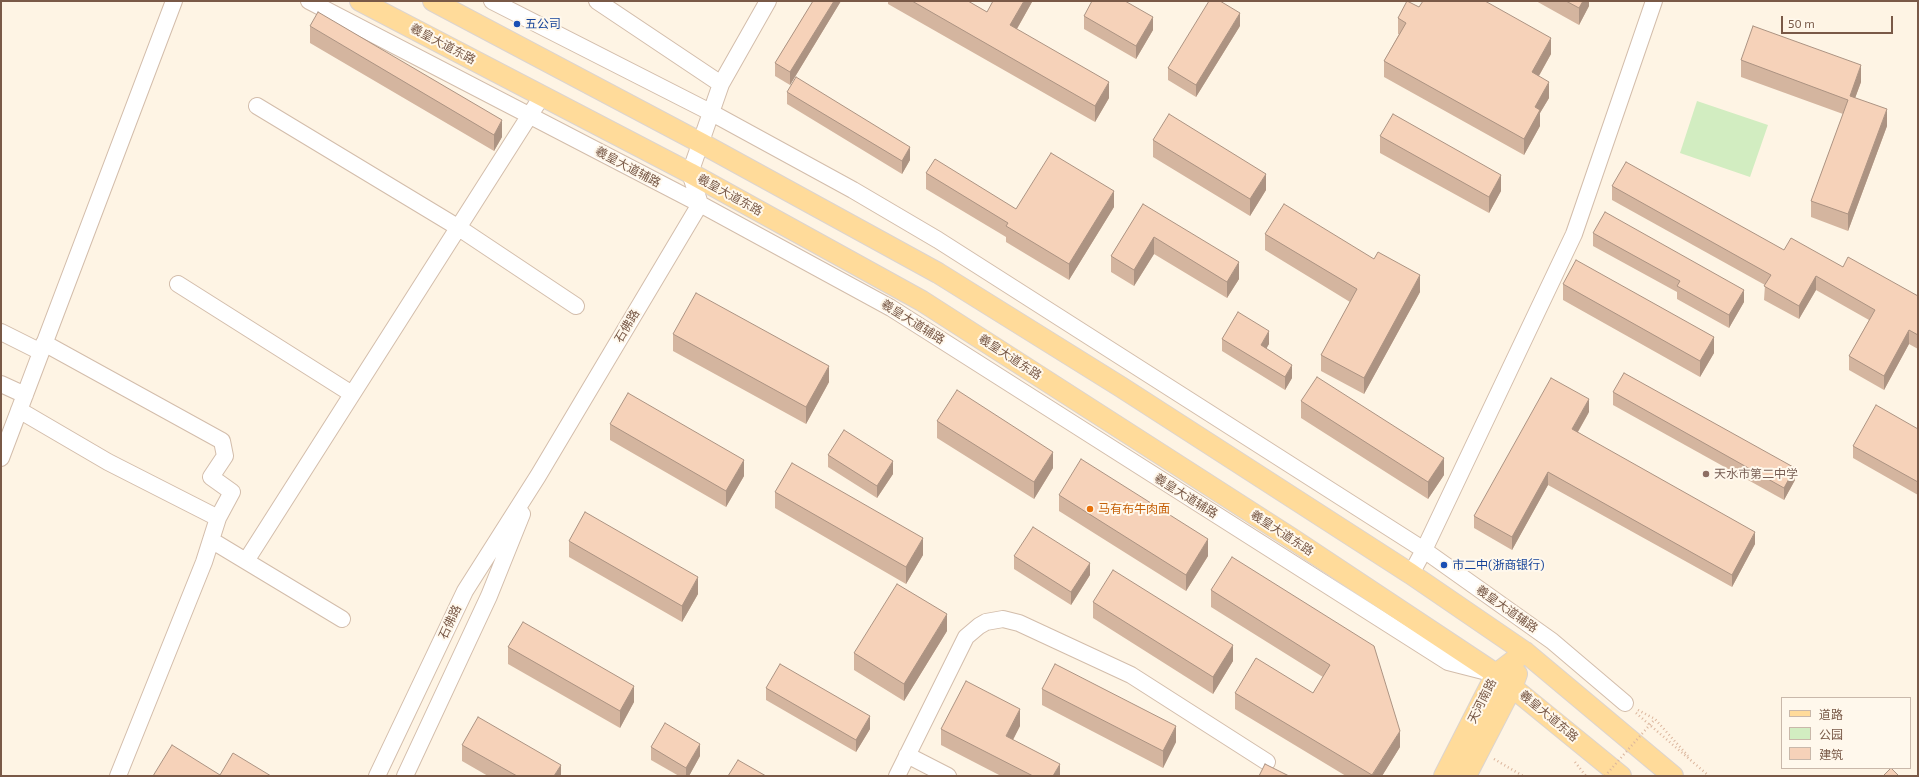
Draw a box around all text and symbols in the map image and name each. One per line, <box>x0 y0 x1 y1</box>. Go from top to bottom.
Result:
scale bar <box>1783 8 1895 34</box>
text: 50 m <box>1788 16 1815 30</box>
place label: 五公司 <box>525 17 561 31</box>
marker: 五公司 <box>512 19 522 29</box>
street label: 羲皇大道东路 <box>408 21 478 67</box>
street label: 羲皇大道辅路 <box>593 144 663 190</box>
street label: 羲皇大道东路 <box>695 171 765 219</box>
street label: 羲皇大道辅路 <box>879 297 947 347</box>
street label: 石佛路 <box>612 307 642 345</box>
street label: 羲皇大道东路 <box>976 331 1044 383</box>
place label: 天水市第二中学 <box>1714 467 1798 481</box>
marker: 天水市第二中学 <box>1701 469 1711 479</box>
street label: 羲皇大道辅路 <box>1152 471 1220 521</box>
place label: 马有布牛肉面 <box>1098 502 1170 516</box>
marker: 马有布牛肉面 <box>1085 504 1095 514</box>
street label: 羲皇大道东路 <box>1248 507 1316 559</box>
place label: 市二中(浙商银行) <box>1452 558 1545 572</box>
marker: 市二中(浙商银行) <box>1439 560 1449 570</box>
street label: 羲皇大道辅路 <box>1473 582 1541 636</box>
street label: 石佛路 <box>436 603 464 641</box>
street label: 天河南路 <box>1465 676 1499 726</box>
street label: 羲皇大道东路 <box>1517 687 1581 745</box>
legend <box>1781 697 1911 769</box>
text: 道路 <box>1819 707 1843 721</box>
text: 公园 <box>1819 727 1843 741</box>
text: 建筑 <box>1819 747 1843 761</box>

